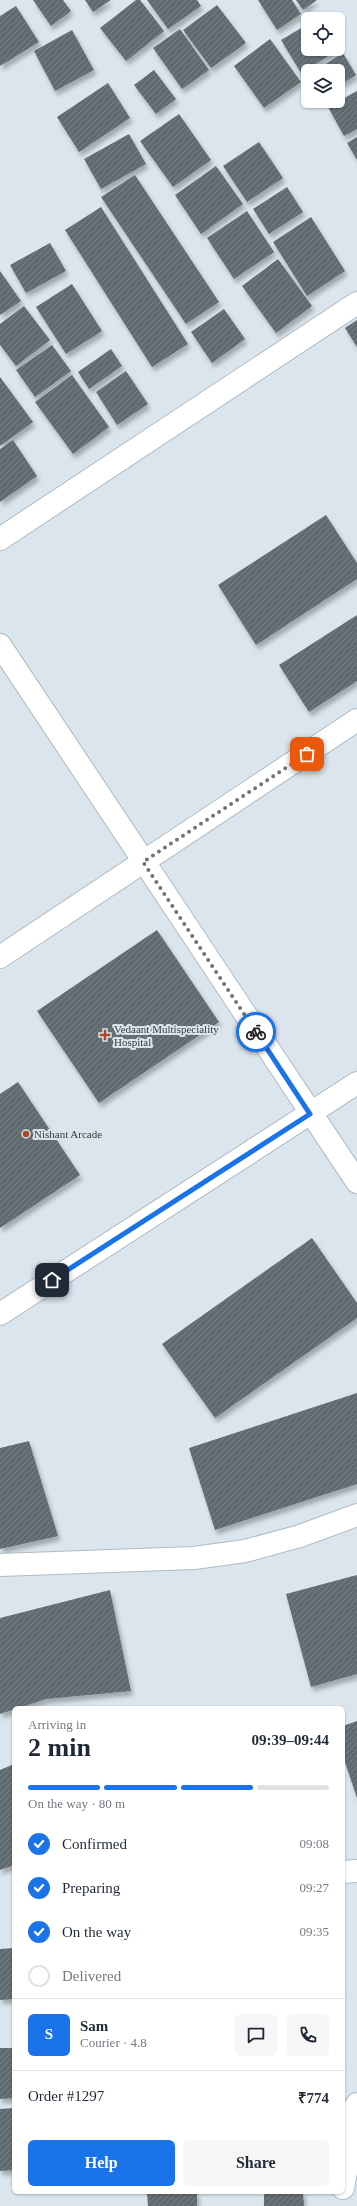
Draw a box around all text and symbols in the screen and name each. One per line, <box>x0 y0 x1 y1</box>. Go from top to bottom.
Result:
map controls <box>301 12 345 108</box>
button: locate <box>301 12 345 56</box>
button: layers <box>301 64 345 108</box>
pin <box>290 737 324 771</box>
icon: bag <box>296 743 318 765</box>
courier <box>236 1012 276 1052</box>
icon: bike <box>245 1021 267 1043</box>
place label: Vedaant Multispeciality Hospital <box>114 1023 219 1048</box>
marker: Vedaant Multispeciality Hospital <box>99 1029 111 1041</box>
place label: Nishant Arcade <box>34 1128 102 1140</box>
marker: Nishant Arcade <box>21 1129 31 1139</box>
pin <box>35 1263 69 1297</box>
icon: home <box>41 1269 63 1291</box>
text: Arriving in <box>28 1717 86 1732</box>
text: 09:39–09:44 <box>252 1732 329 1748</box>
text: 2 min <box>28 1733 91 1762</box>
text: On the way · 80 m <box>28 1796 125 1811</box>
icon: check <box>28 1833 50 1855</box>
text: Confirmed <box>62 1836 127 1852</box>
text: 09:08 <box>299 1836 329 1851</box>
icon: check <box>28 1877 50 1899</box>
text: Preparing <box>62 1880 120 1896</box>
text: 09:27 <box>299 1880 329 1895</box>
icon: check <box>28 1921 50 1943</box>
text: On the way <box>62 1924 131 1940</box>
text: 09:35 <box>299 1924 329 1939</box>
text: Delivered <box>62 1968 121 1984</box>
button: chat <box>235 2014 277 2056</box>
button: phone <box>287 2014 329 2056</box>
text: Sam <box>80 2018 108 2034</box>
text: S <box>45 2026 53 2042</box>
text: Courier · 4.8 <box>80 2035 147 2050</box>
text: Order #1297 <box>28 2088 104 2104</box>
text: ₹774 <box>298 2090 329 2106</box>
button: Help <box>28 2140 175 2186</box>
button: Share <box>183 2140 329 2186</box>

